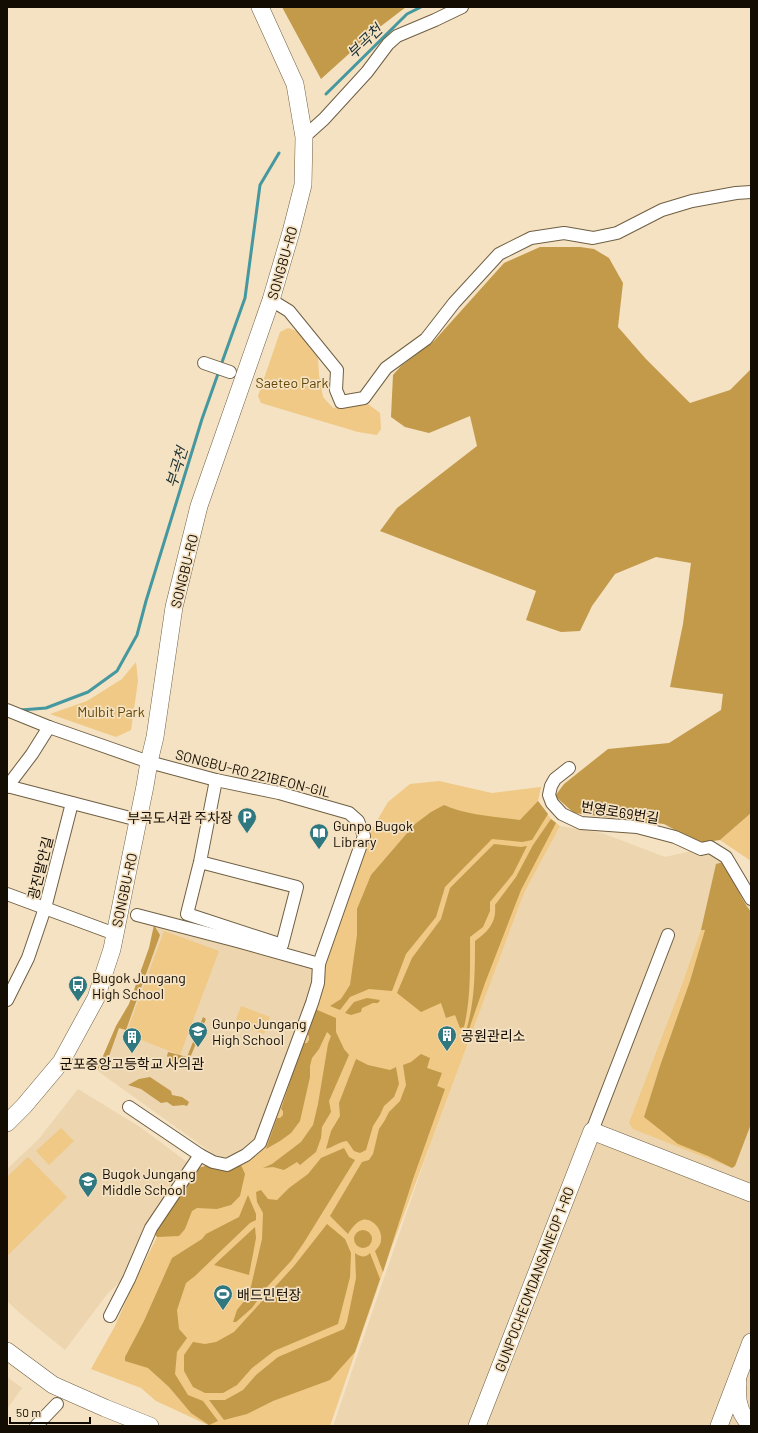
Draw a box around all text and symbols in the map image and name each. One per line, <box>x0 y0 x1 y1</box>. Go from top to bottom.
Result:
water label: 부곡천 <box>343 19 387 62</box>
street label: SONGBU-RO <box>263 224 301 302</box>
park label: Saeteo Park <box>256 374 328 391</box>
water label: 부곡천 <box>161 442 191 489</box>
street label: SONGBU-RO <box>167 532 201 610</box>
park label: Mulbit Park <box>77 703 145 720</box>
street label: SONGBU-RO 221BEON-GIL <box>174 745 332 801</box>
street label: 번영로69번길 <box>580 797 660 827</box>
parking icon: 부곡도서관 주차장 <box>236 806 258 834</box>
place label: 부곡도서관 주차장 <box>127 809 233 826</box>
place label: Gunpo Bugok Library <box>333 817 413 850</box>
library icon: Gunpo Bugok Library <box>308 822 330 850</box>
street label: 광진말안길 <box>24 835 56 901</box>
street label: SONGBU-RO <box>108 851 140 929</box>
place label: Bugok Jungang High School <box>92 969 186 1002</box>
bus stop icon: Bugok Jungang High School <box>67 974 89 1002</box>
place label: Gunpo Jungang High School <box>212 1015 307 1048</box>
school or university icon: Gunpo Jungang High School <box>187 1020 209 1048</box>
building icon: 공원관리소 <box>436 1024 458 1052</box>
building icon: 군포중앙고등학교 사의관 <box>121 1026 143 1054</box>
place label: 공원관리소 <box>461 1027 526 1044</box>
place label: 군포중앙고등학교 사의관 <box>60 1055 204 1072</box>
place label: Bugok Jungang Middle School <box>102 1165 196 1198</box>
school or university icon: Bugok Jungang Middle School <box>77 1170 99 1198</box>
street label: GUNPOCHEOMDANSANEOP 1-RO <box>491 1184 577 1374</box>
sports icon: 배드민턴장 <box>212 1283 234 1311</box>
place label: 배드민턴장 <box>237 1286 302 1303</box>
scale bar <box>10 1399 90 1425</box>
text: 50 m <box>16 1405 41 1419</box>

